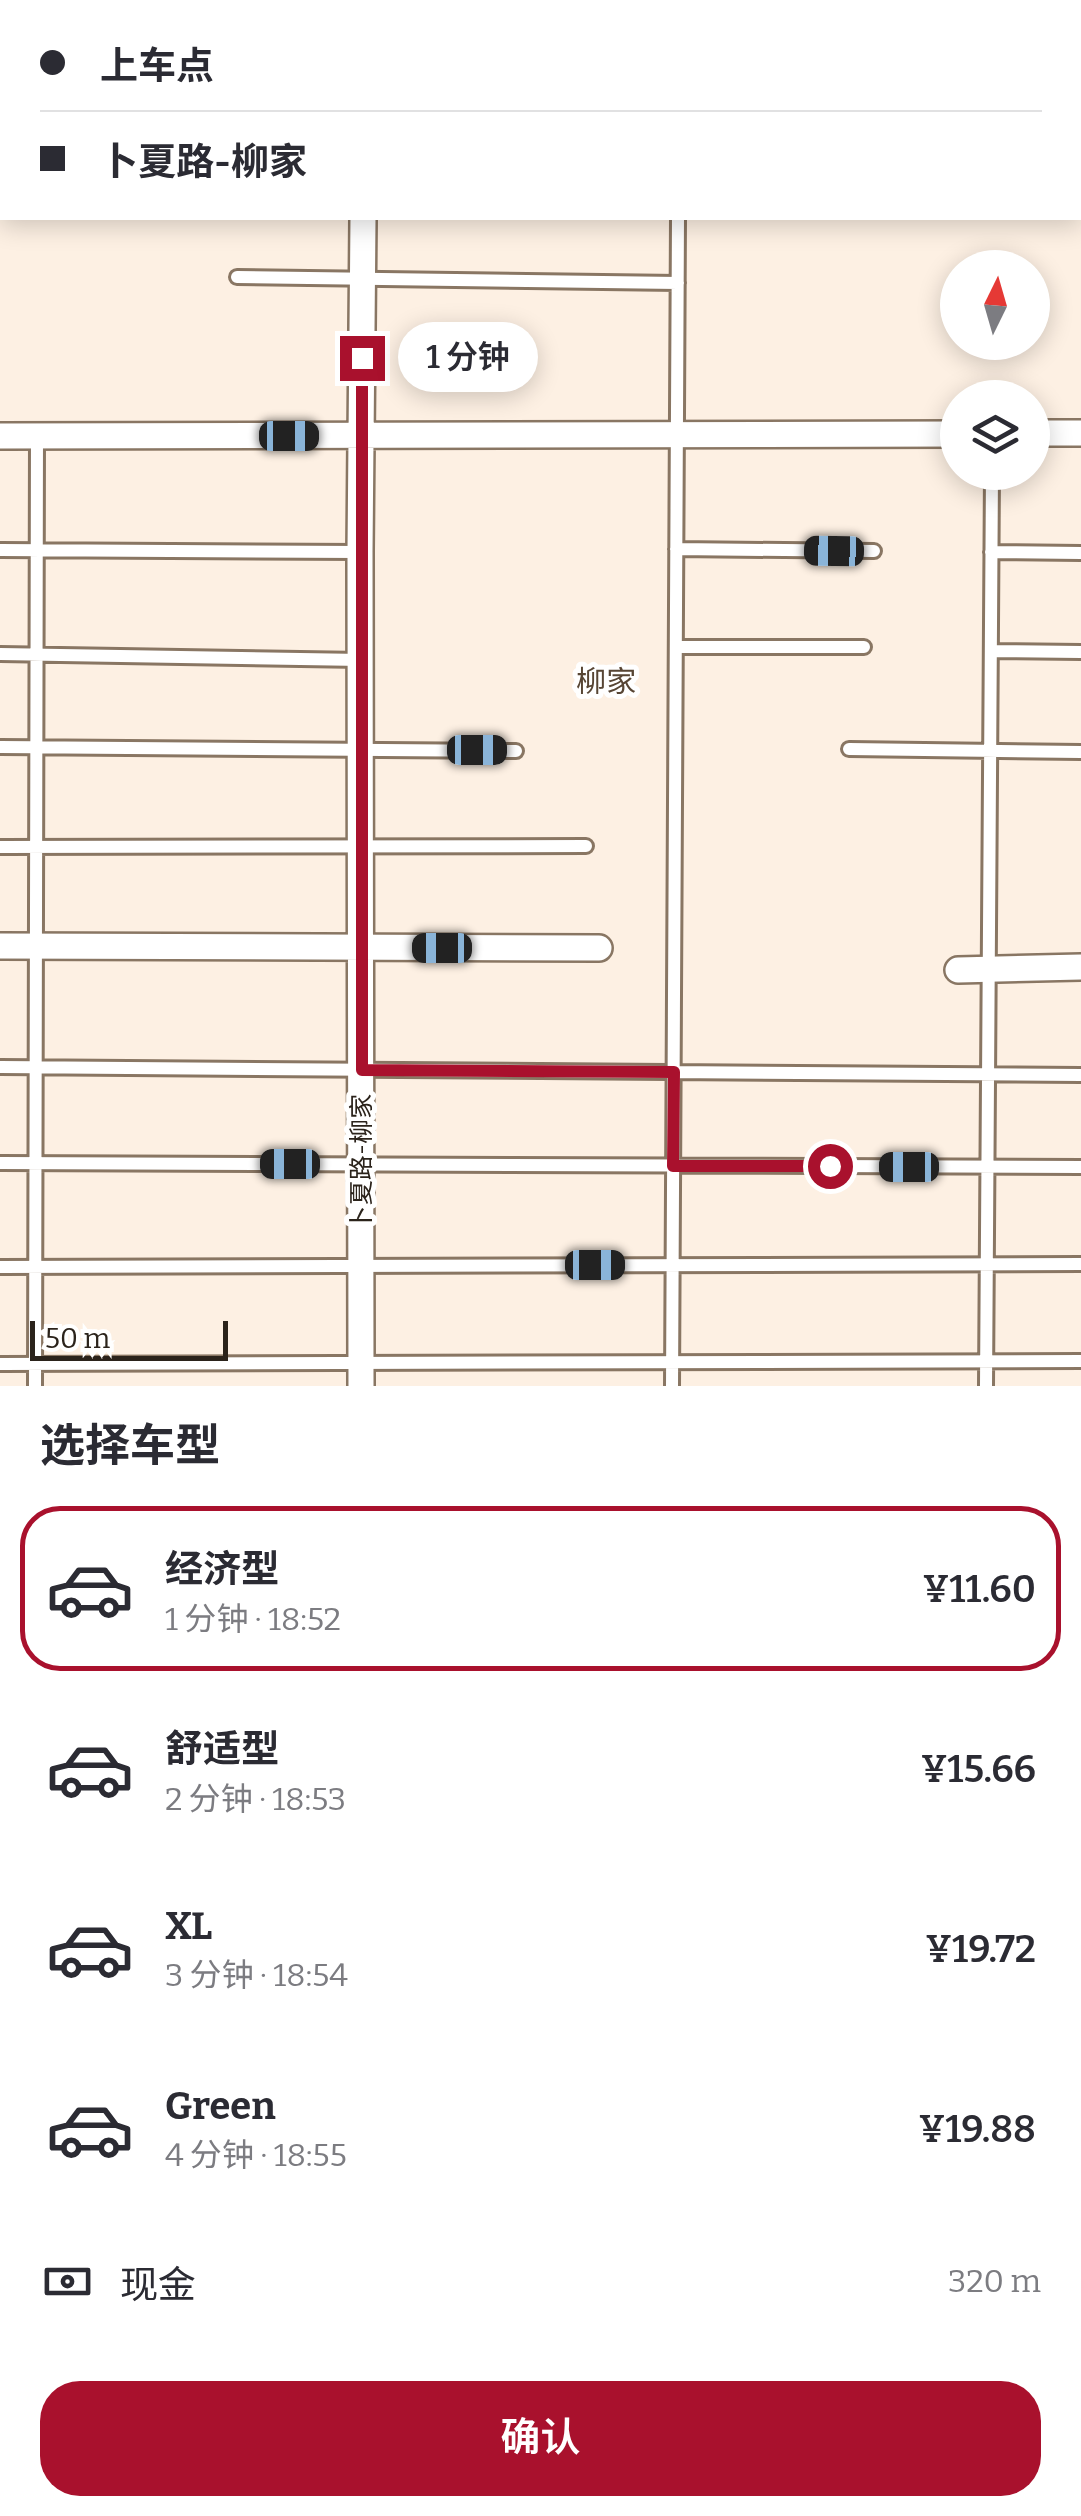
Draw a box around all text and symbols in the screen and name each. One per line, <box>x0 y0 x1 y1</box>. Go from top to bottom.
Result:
text: 上车点 <box>100 43 214 89</box>
text: 卜夏路-柳家 <box>100 139 307 185</box>
north arrow <box>940 250 1050 360</box>
map controls <box>940 250 1050 490</box>
callout: 1 分钟 <box>397 323 537 393</box>
route end <box>340 336 385 381</box>
text: 1 分钟 <box>426 338 510 376</box>
button: layers <box>940 380 1050 490</box>
car <box>259 421 319 451</box>
car <box>804 535 864 567</box>
district label: 柳家 <box>576 664 636 700</box>
car <box>447 735 507 765</box>
car <box>412 933 472 963</box>
street label: 卜夏路-柳家 <box>347 1094 377 1230</box>
route start <box>808 1144 853 1189</box>
car <box>260 1149 320 1179</box>
car <box>879 1152 939 1182</box>
car <box>565 1250 625 1280</box>
scale bar <box>30 1316 228 1360</box>
text: 50 m <box>45 1322 110 1355</box>
text: 选择车型 <box>40 1419 220 1473</box>
icon: car <box>45 1544 135 1634</box>
text: 经济型 <box>165 1546 279 1592</box>
text: ¥11.60 <box>923 1566 1036 1612</box>
text: 1 分钟 · 18:52 <box>165 1600 341 1638</box>
icon: car <box>45 1724 135 1814</box>
text: 舒适型 <box>165 1726 279 1772</box>
text: ¥15.66 <box>921 1746 1036 1792</box>
text: 2 分钟 · 18:53 <box>165 1780 346 1818</box>
text: XL <box>165 1903 212 1949</box>
icon: car <box>45 1904 135 1994</box>
text: ¥19.72 <box>925 1926 1036 1972</box>
text: 3 分钟 · 18:54 <box>165 1956 348 1994</box>
text: Green <box>165 2083 276 2129</box>
icon: car <box>45 2084 135 2174</box>
text: ¥19.88 <box>918 2106 1036 2152</box>
text: 4 分钟 · 18:55 <box>165 2136 347 2174</box>
icon: cash <box>40 2254 95 2309</box>
text: 现金 <box>120 2262 196 2308</box>
text: 320 m <box>948 2262 1041 2300</box>
button: 确认 <box>40 2381 1041 2496</box>

